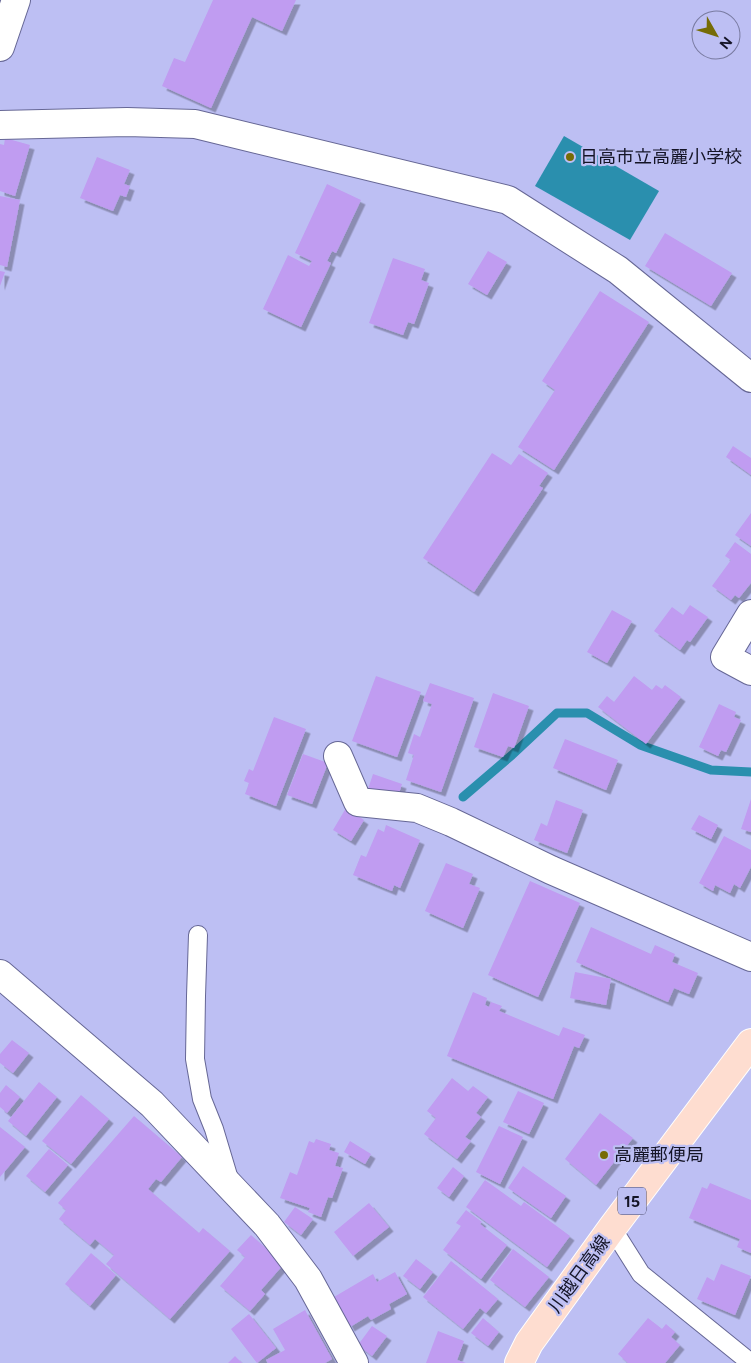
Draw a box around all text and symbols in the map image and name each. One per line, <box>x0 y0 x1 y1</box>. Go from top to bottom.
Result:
north arrow <box>691 10 741 60</box>
text: N <box>716 33 736 52</box>
place label: 日高市立高麗小学校 <box>580 146 742 168</box>
marker: 日高市立高麗小学校 <box>564 151 576 163</box>
place label: 高麗郵便局 <box>614 1144 704 1166</box>
marker: 高麗郵便局 <box>598 1149 610 1161</box>
road number: 15 <box>618 1188 646 1214</box>
street label: 川越日高線 <box>544 1231 614 1317</box>

